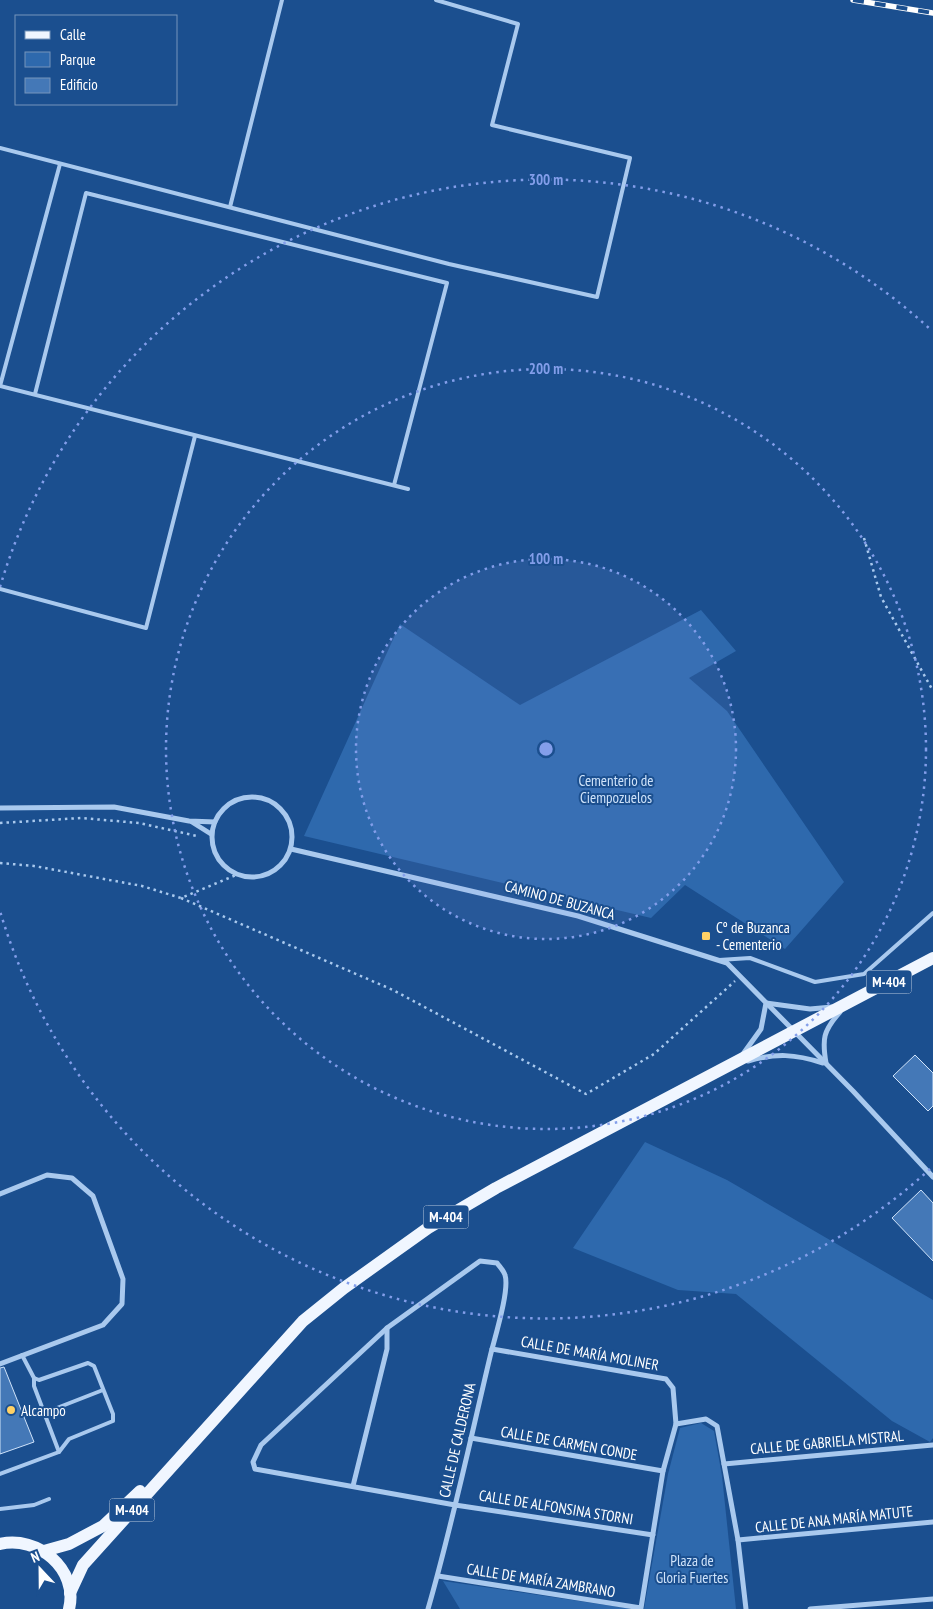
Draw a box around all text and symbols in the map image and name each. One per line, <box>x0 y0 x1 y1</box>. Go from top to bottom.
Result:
legend <box>15 15 178 105</box>
text: Calle <box>60 25 86 44</box>
text: Parque <box>60 50 96 69</box>
text: Edificio <box>60 75 98 94</box>
text: 300 m <box>529 170 563 189</box>
text: 200 m <box>529 359 563 378</box>
text: 100 m <box>529 549 563 568</box>
centre of rings <box>537 740 555 758</box>
park label: Cementerio de Ciempozuelos <box>578 771 654 807</box>
street label: CAMINO DE BUZANCA <box>503 876 618 924</box>
place label: Cº de Buzanca - Cementerio <box>716 918 790 954</box>
marker: Cº de Buzanca - Cementerio <box>700 930 712 942</box>
road number: M-404 <box>866 970 912 994</box>
road number: M-404 <box>424 1206 468 1228</box>
street label: CALLE DE MARÍA MOLINER <box>520 1332 660 1374</box>
street label: CALLE DE CALDERONA <box>435 1380 480 1499</box>
place label: Alcampo <box>21 1401 66 1420</box>
marker: Alcampo <box>5 1404 17 1416</box>
street label: CALLE DE CARMEN CONDE <box>499 1422 639 1464</box>
street label: CALLE DE GABRIELA MISTRAL <box>749 1426 905 1458</box>
street label: CALLE DE ALFONSINA STORNI <box>478 1485 634 1529</box>
road number: M-404 <box>110 1498 154 1522</box>
street label: CALLE DE ANA MARÍA MATUTE <box>754 1501 914 1537</box>
north arrow <box>15 1544 65 1594</box>
text: N <box>28 1547 42 1567</box>
park label: Plaza de Gloria Fuertes <box>656 1551 728 1587</box>
street label: CALLE DE MARÍA ZAMBRANO <box>465 1559 617 1601</box>

